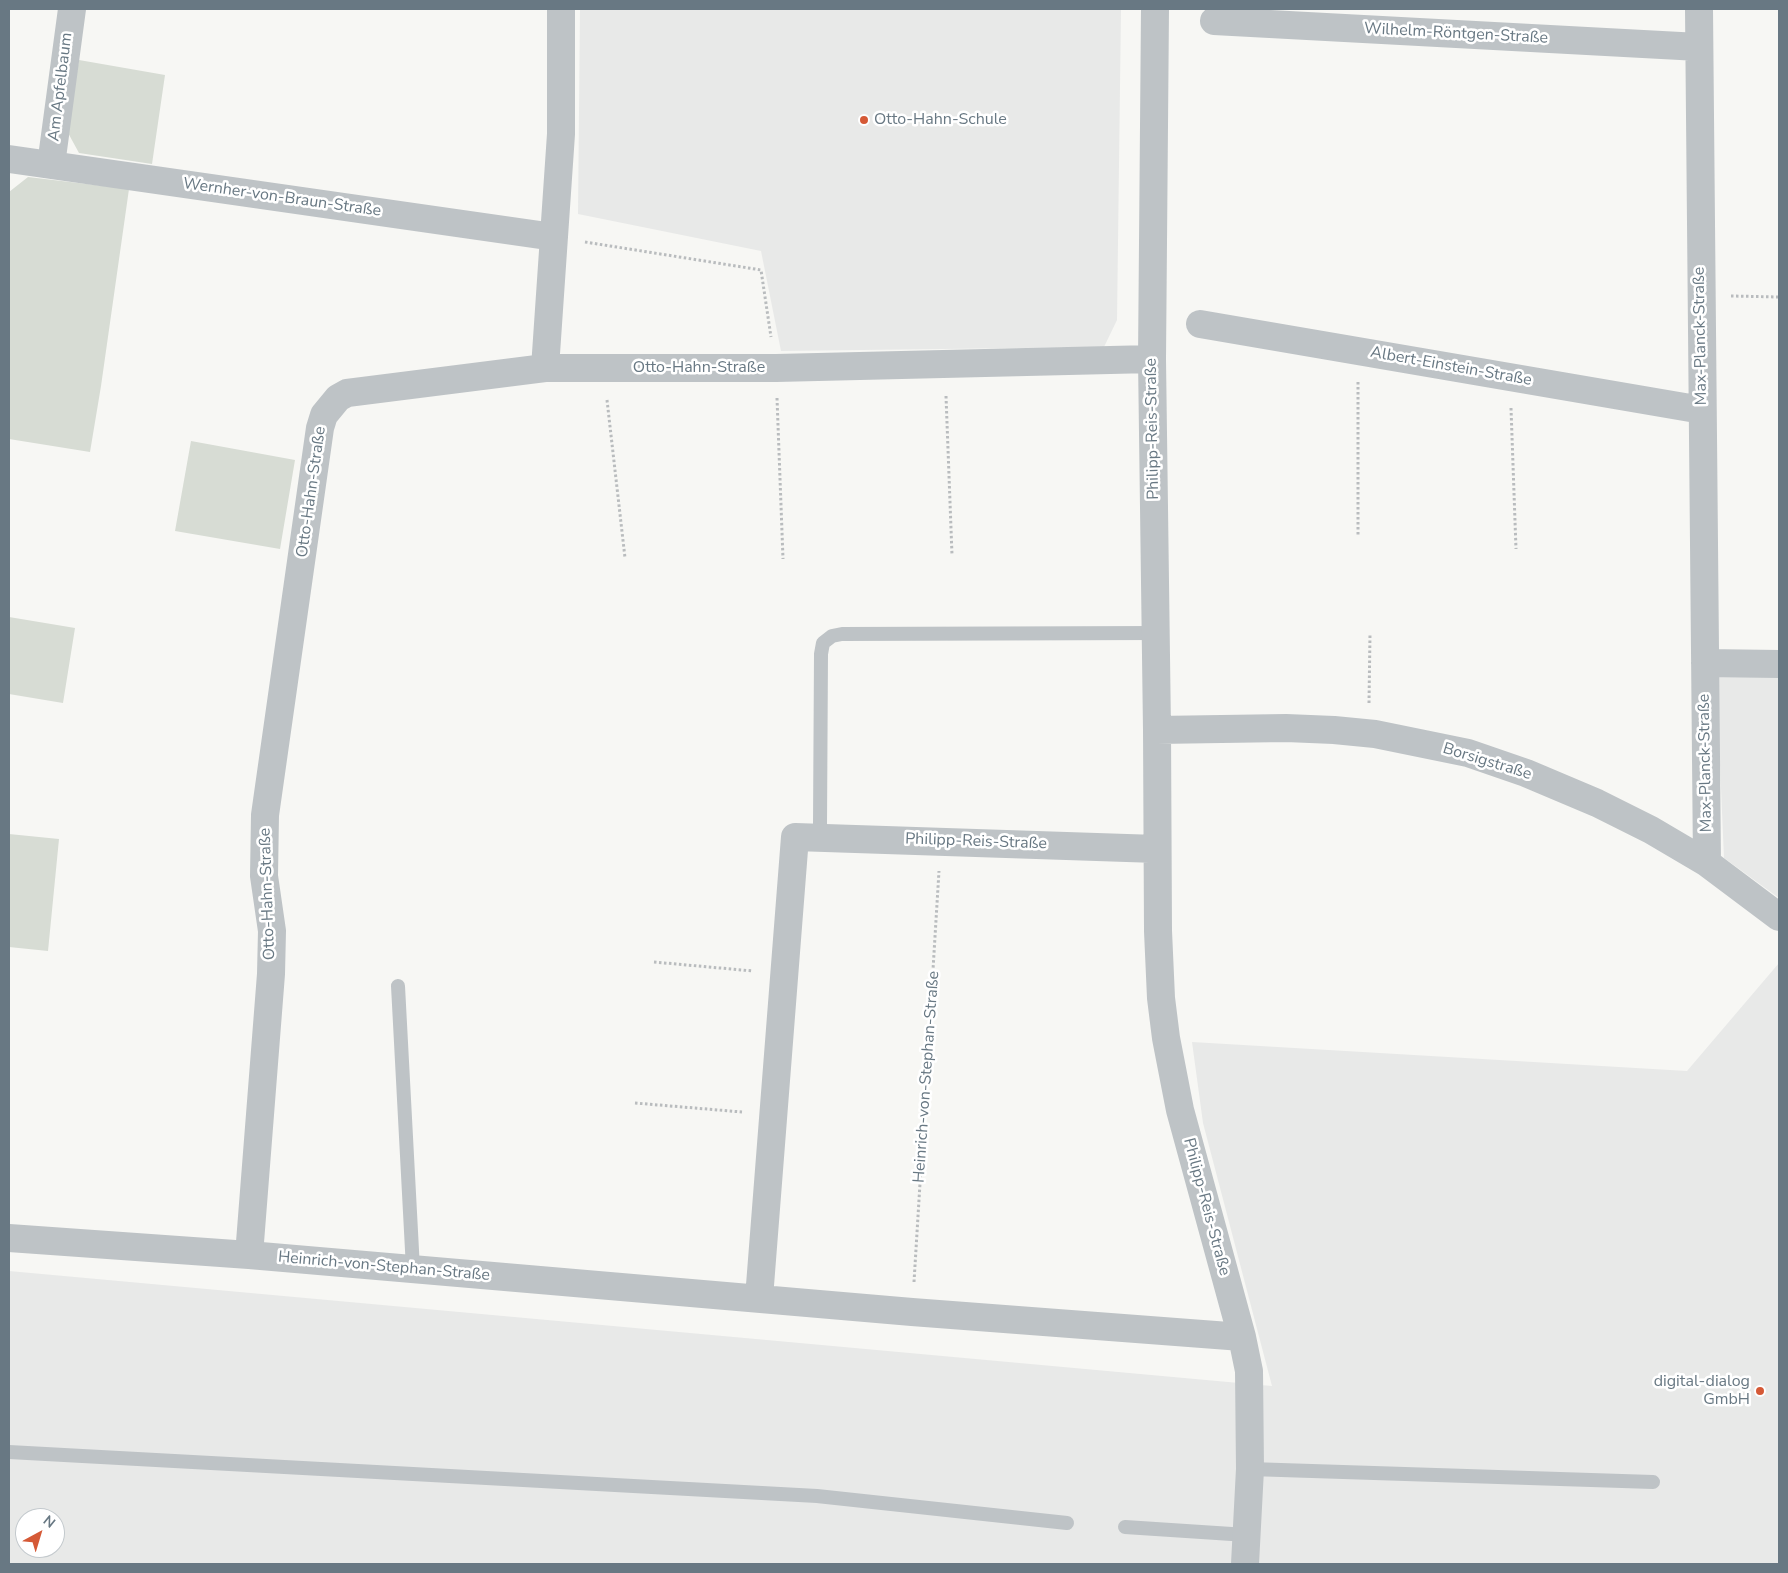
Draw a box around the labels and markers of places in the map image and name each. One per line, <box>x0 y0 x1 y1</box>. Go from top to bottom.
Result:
place label: Otto-Hahn-Schule <box>874 110 1007 130</box>
marker: Otto-Hahn-Schule <box>858 114 870 126</box>
place label: digital-dialog GmbH <box>1654 1372 1750 1410</box>
marker: digital-dialog GmbH <box>1754 1385 1766 1397</box>

